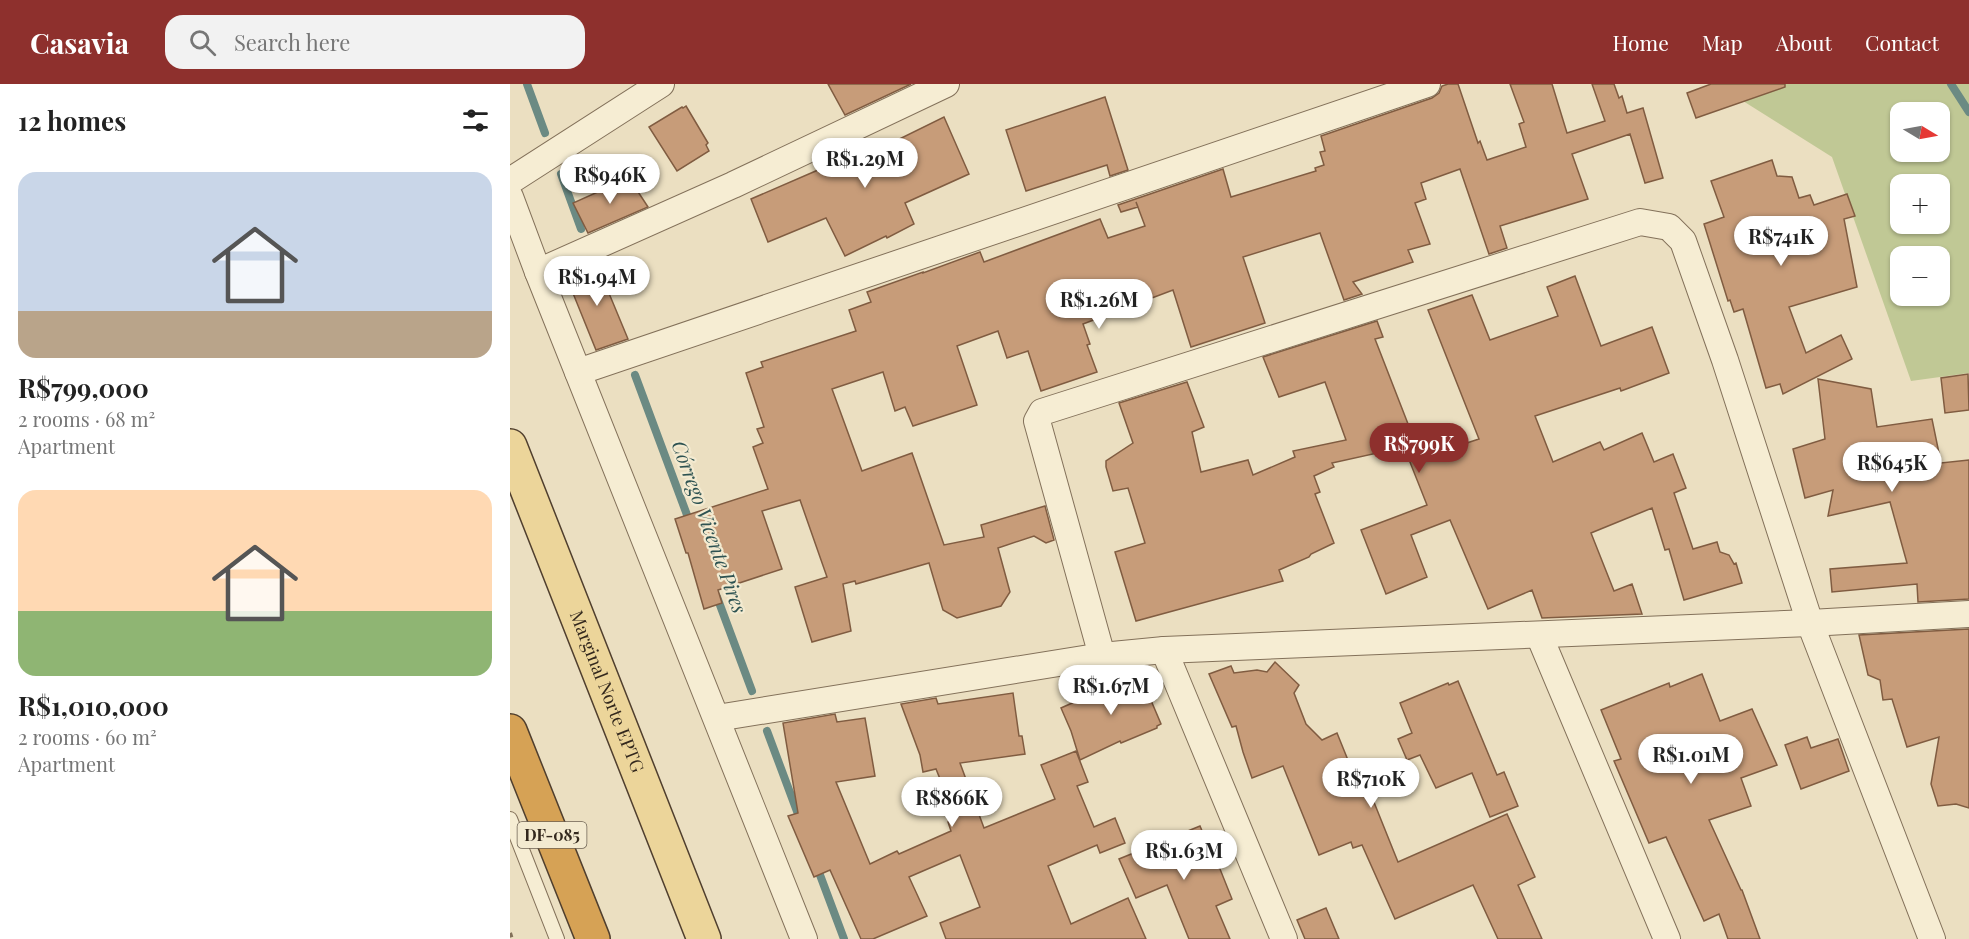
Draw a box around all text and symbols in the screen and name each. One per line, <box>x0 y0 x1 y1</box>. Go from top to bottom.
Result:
search box <box>165 15 585 69</box>
text: Casavia <box>30 24 129 61</box>
icon: search <box>186 26 219 59</box>
text: Search here <box>234 27 350 57</box>
text: Home <box>1613 28 1669 56</box>
text: Map <box>1702 28 1743 56</box>
text: About <box>1776 28 1832 56</box>
text: Contact <box>1865 28 1939 56</box>
north arrow <box>1890 102 1950 162</box>
map controls <box>1890 102 1950 306</box>
text: 12 homes <box>18 103 126 138</box>
icon: filters <box>459 104 492 137</box>
pin: R$1.29M <box>810 138 920 189</box>
text: R$1.29M <box>826 144 904 171</box>
pin: R$946K <box>561 154 659 205</box>
text: R$946K <box>574 160 646 187</box>
button: + <box>1890 174 1950 234</box>
icon: home <box>201 211 309 319</box>
pin: R$741K <box>1732 216 1830 267</box>
text: R$741K <box>1748 222 1814 249</box>
button: − <box>1890 246 1950 306</box>
pin: R$1.94M <box>542 256 652 307</box>
text: R$1.94M <box>558 262 636 289</box>
pin: R$1.26M <box>1044 279 1154 330</box>
text: R$1.26M <box>1060 285 1138 312</box>
text: R$799,000 <box>18 370 149 405</box>
text: 2 rooms · 68 m² <box>18 405 155 432</box>
pin: R$799K <box>1370 423 1468 474</box>
text: R$799K <box>1384 429 1454 456</box>
text: Apartment <box>18 432 115 459</box>
water label: Córrego Vicente Pires <box>667 436 754 617</box>
pin: R$645K <box>1843 442 1941 493</box>
text: R$645K <box>1857 448 1927 475</box>
icon: home <box>201 529 309 637</box>
street label: Marginal Norte EPTG <box>565 607 650 776</box>
pin: R$1.67M <box>1056 665 1166 716</box>
text: R$1.67M <box>1072 671 1150 698</box>
text: R$1,010,000 <box>18 688 169 723</box>
text: 2 rooms · 60 m² <box>18 723 157 750</box>
pin: R$1.01M <box>1636 734 1746 785</box>
text: R$1.01M <box>1652 740 1730 767</box>
text: Apartment <box>18 750 115 777</box>
pin: R$710K <box>1322 758 1420 809</box>
text: R$710K <box>1336 764 1406 791</box>
pin: R$866K <box>903 777 1001 828</box>
text: R$866K <box>915 783 989 810</box>
road number: DF-085 <box>518 822 586 848</box>
pin: R$1.63M <box>1129 830 1239 881</box>
text: R$1.63M <box>1145 836 1223 863</box>

